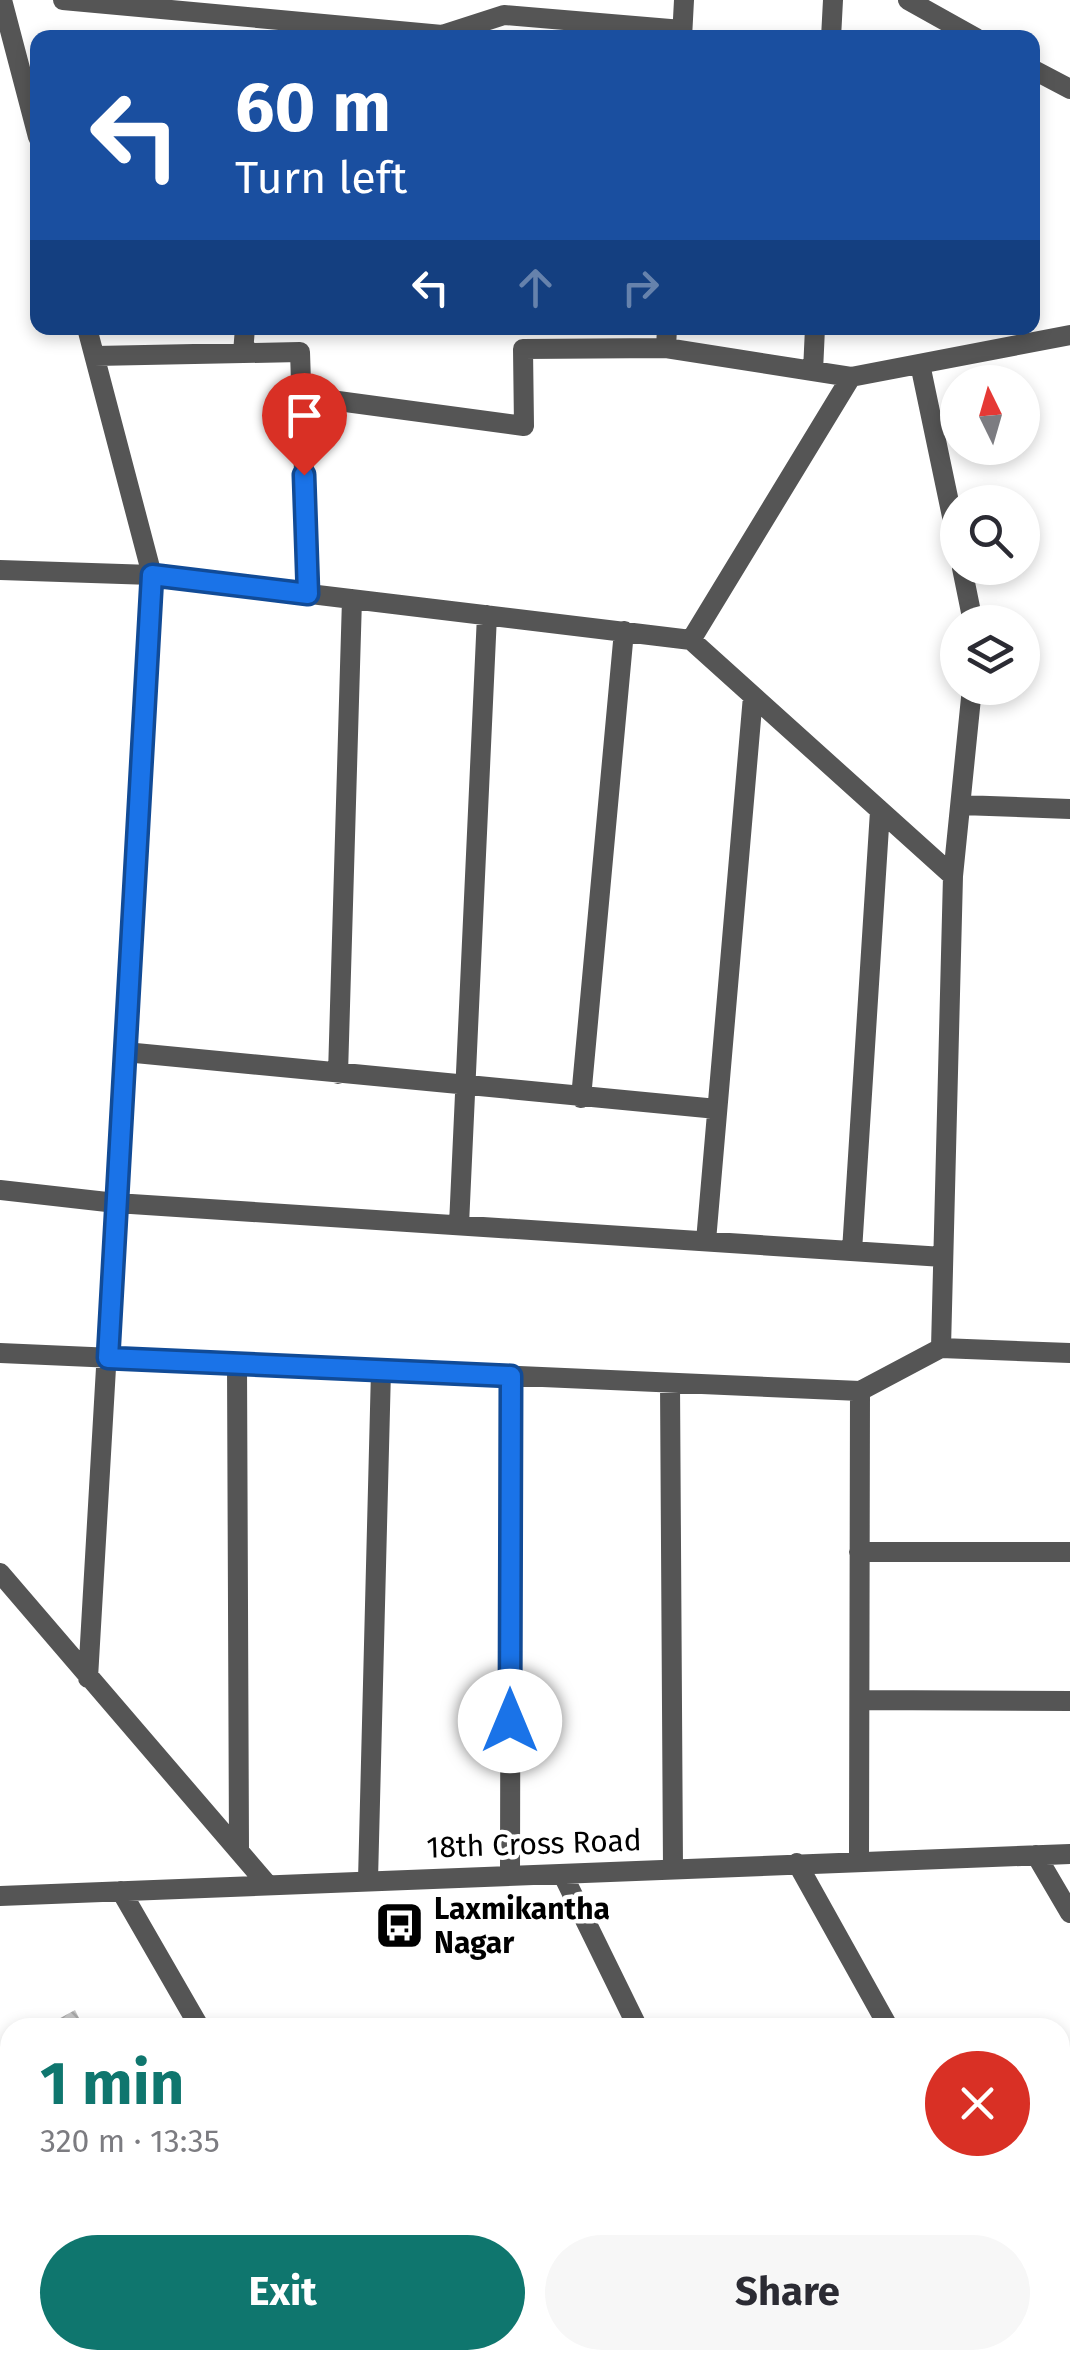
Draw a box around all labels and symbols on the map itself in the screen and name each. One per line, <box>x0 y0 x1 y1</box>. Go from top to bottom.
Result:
north arrow <box>940 365 1040 465</box>
pin <box>262 373 347 476</box>
position arrow <box>458 1669 562 1773</box>
street label: 18th Cross Road <box>426 1822 642 1866</box>
place label: Laxmikantha Nagar <box>434 1891 610 1961</box>
bus stop icon: Laxmikantha Nagar <box>373 1900 425 1952</box>

